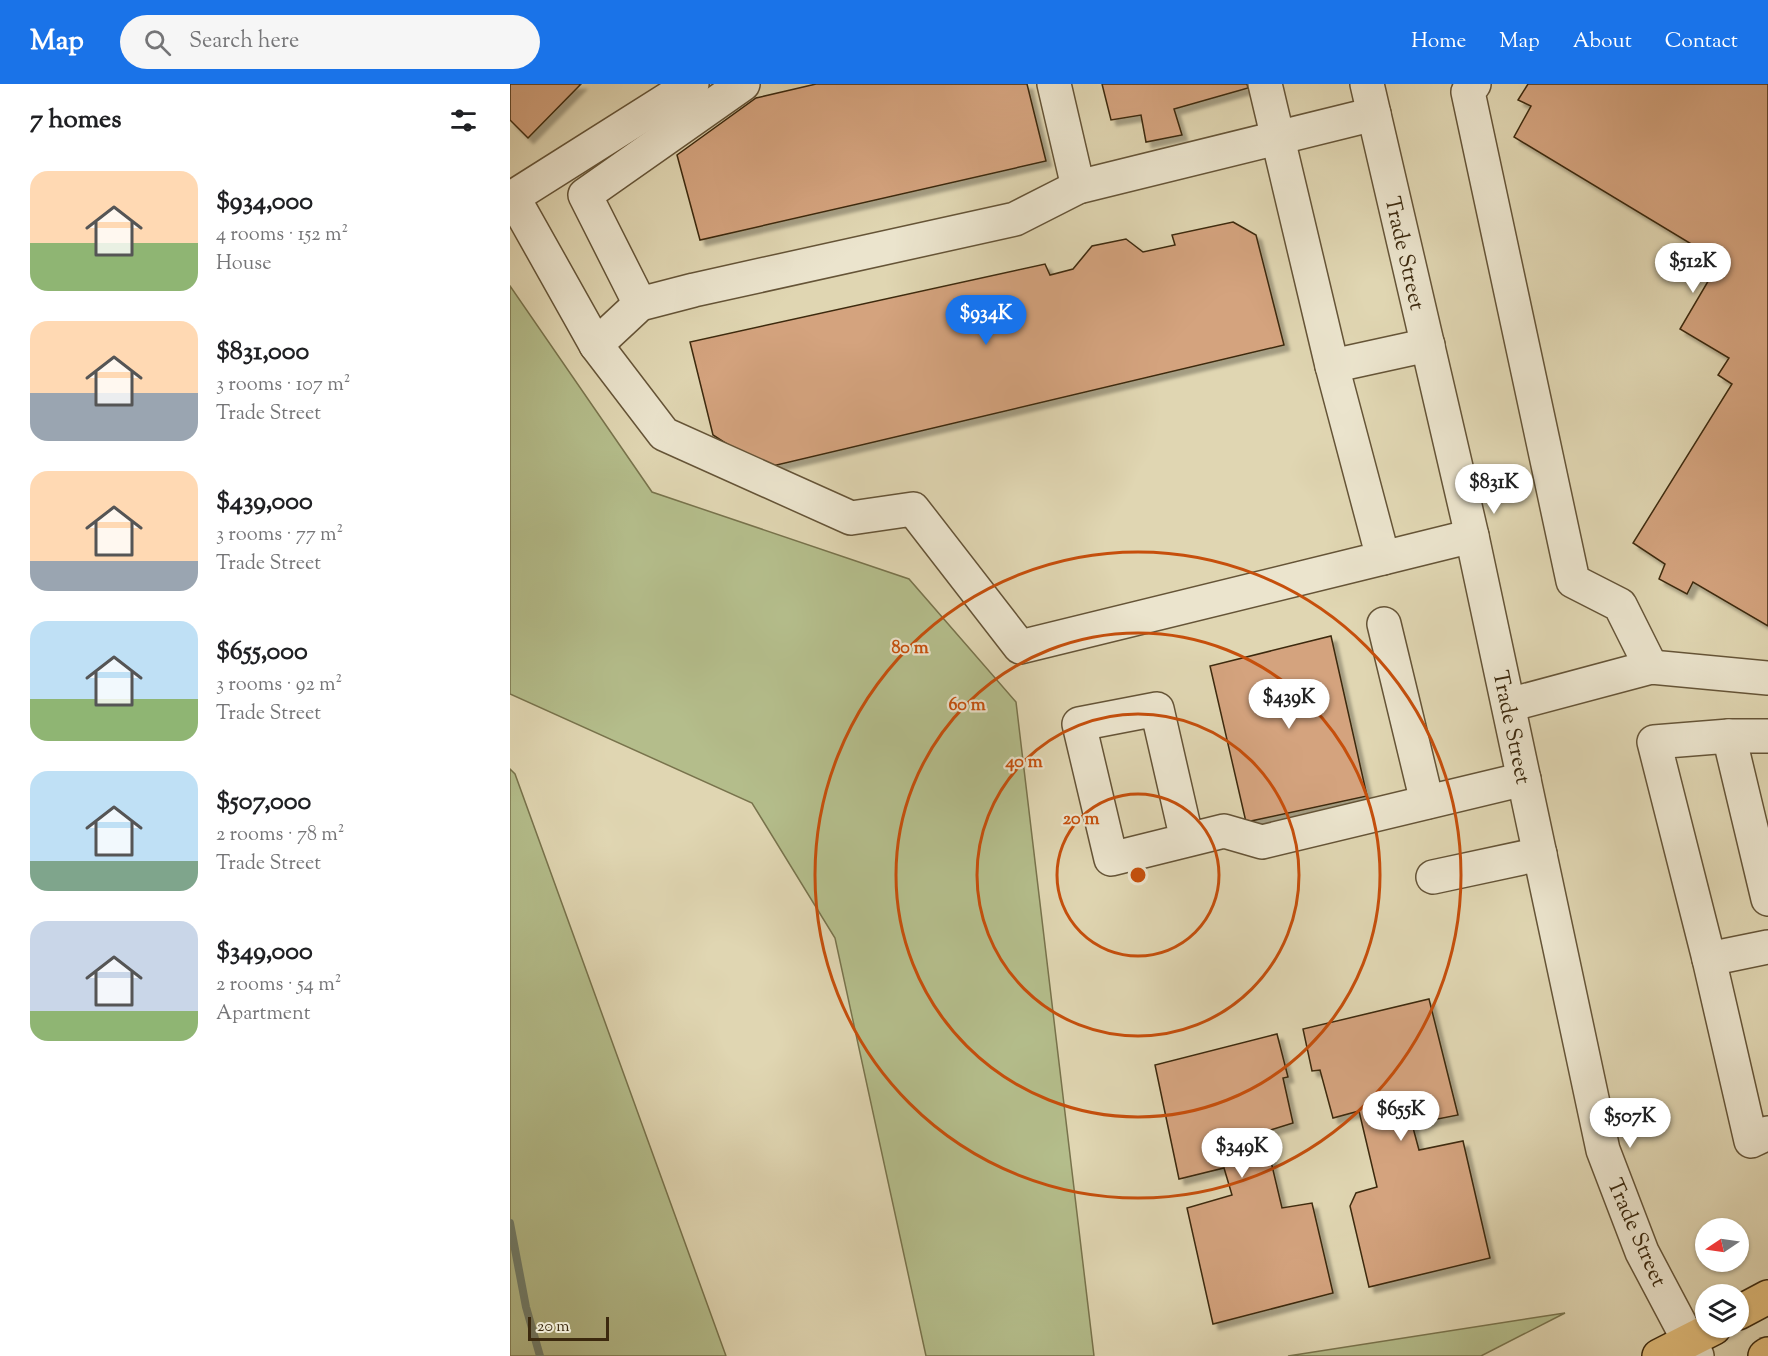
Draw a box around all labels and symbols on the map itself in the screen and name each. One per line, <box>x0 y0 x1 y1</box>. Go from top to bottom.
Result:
street label: Trade Street <box>1374 194 1432 314</box>
pin: $512K <box>1651 243 1735 294</box>
pin: $934K <box>944 295 1028 346</box>
pin: $831K <box>1452 464 1536 515</box>
text: 80 m <box>891 636 929 662</box>
street label: Trade Street <box>1482 668 1538 788</box>
pin: $439K <box>1247 679 1331 730</box>
text: 60 m <box>948 693 986 719</box>
text: 40 m <box>1004 750 1043 776</box>
text: 20 m <box>1063 807 1099 833</box>
centre of rings <box>1128 865 1148 885</box>
pin: $655K <box>1359 1091 1443 1142</box>
pin: $507K <box>1588 1098 1672 1149</box>
pin: $349K <box>1200 1128 1284 1179</box>
street label: Trade Street <box>1597 1174 1674 1293</box>
north arrow <box>1695 1218 1749 1272</box>
scale bar <box>528 1314 609 1342</box>

